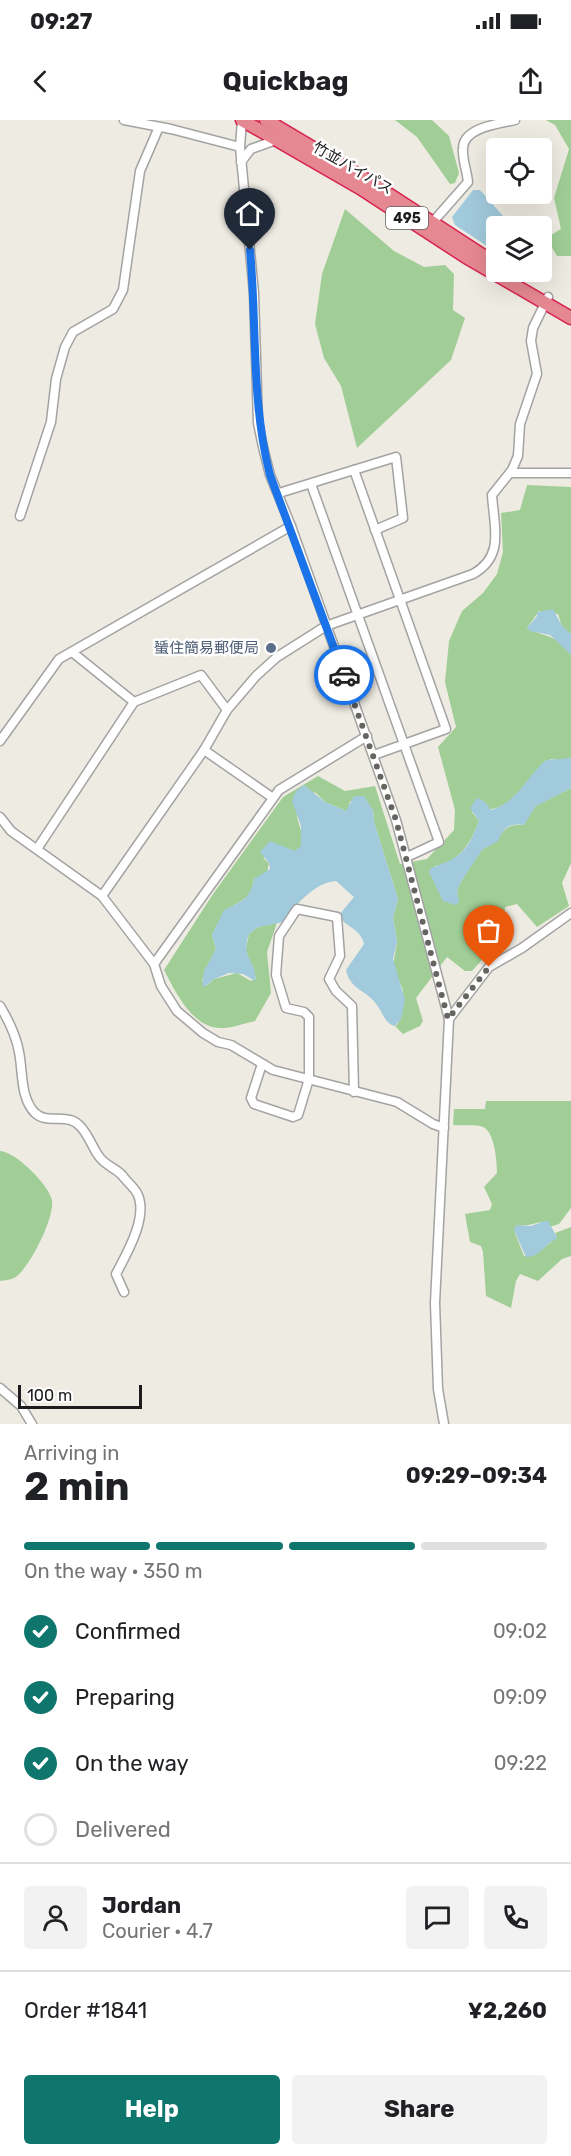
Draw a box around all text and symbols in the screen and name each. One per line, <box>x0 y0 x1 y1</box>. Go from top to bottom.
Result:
text: 09:27 <box>30 8 92 35</box>
icon: back <box>24 65 57 98</box>
text: Quickbag <box>222 65 349 97</box>
icon: share <box>514 65 547 98</box>
street label: 竹並バイパス <box>310 138 396 198</box>
map controls <box>486 138 552 282</box>
button: locate <box>486 138 552 204</box>
pin <box>224 188 275 250</box>
icon: home <box>233 197 266 230</box>
road number: 495 <box>386 207 428 229</box>
button: layers <box>486 216 552 282</box>
place label: 蜑住簡易郵便局 <box>154 639 259 657</box>
marker: 蜑住簡易郵便局 <box>264 641 278 655</box>
courier <box>314 645 374 705</box>
icon: car <box>328 659 361 692</box>
pin <box>463 905 514 967</box>
icon: bag <box>472 914 505 947</box>
scale bar <box>18 1382 142 1410</box>
text: 100 m <box>27 1386 72 1405</box>
text: Arriving in <box>24 1441 119 1465</box>
text: 09:29–09:34 <box>406 1462 547 1489</box>
text: 2 min <box>24 1464 130 1510</box>
text: On the way · 350 m <box>24 1559 203 1583</box>
icon: check <box>24 1615 57 1648</box>
text: Confirmed <box>75 1618 181 1645</box>
text: 09:02 <box>493 1619 547 1643</box>
icon: check <box>24 1681 57 1714</box>
text: Preparing <box>75 1684 175 1711</box>
text: 09:09 <box>493 1685 547 1709</box>
icon: check <box>24 1747 57 1780</box>
text: On the way <box>75 1750 189 1777</box>
text: 09:22 <box>494 1751 547 1775</box>
text: Delivered <box>75 1816 171 1843</box>
button: person <box>24 1886 87 1949</box>
button: chat <box>406 1886 469 1949</box>
button: phone <box>484 1886 547 1949</box>
text: Jordan <box>102 1892 181 1919</box>
text: Courier · 4.7 <box>102 1919 213 1943</box>
text: Order #1841 <box>24 1997 147 2024</box>
text: ¥2,260 <box>468 1997 547 2024</box>
button: Help <box>24 2075 280 2144</box>
button: Share <box>292 2075 547 2144</box>

